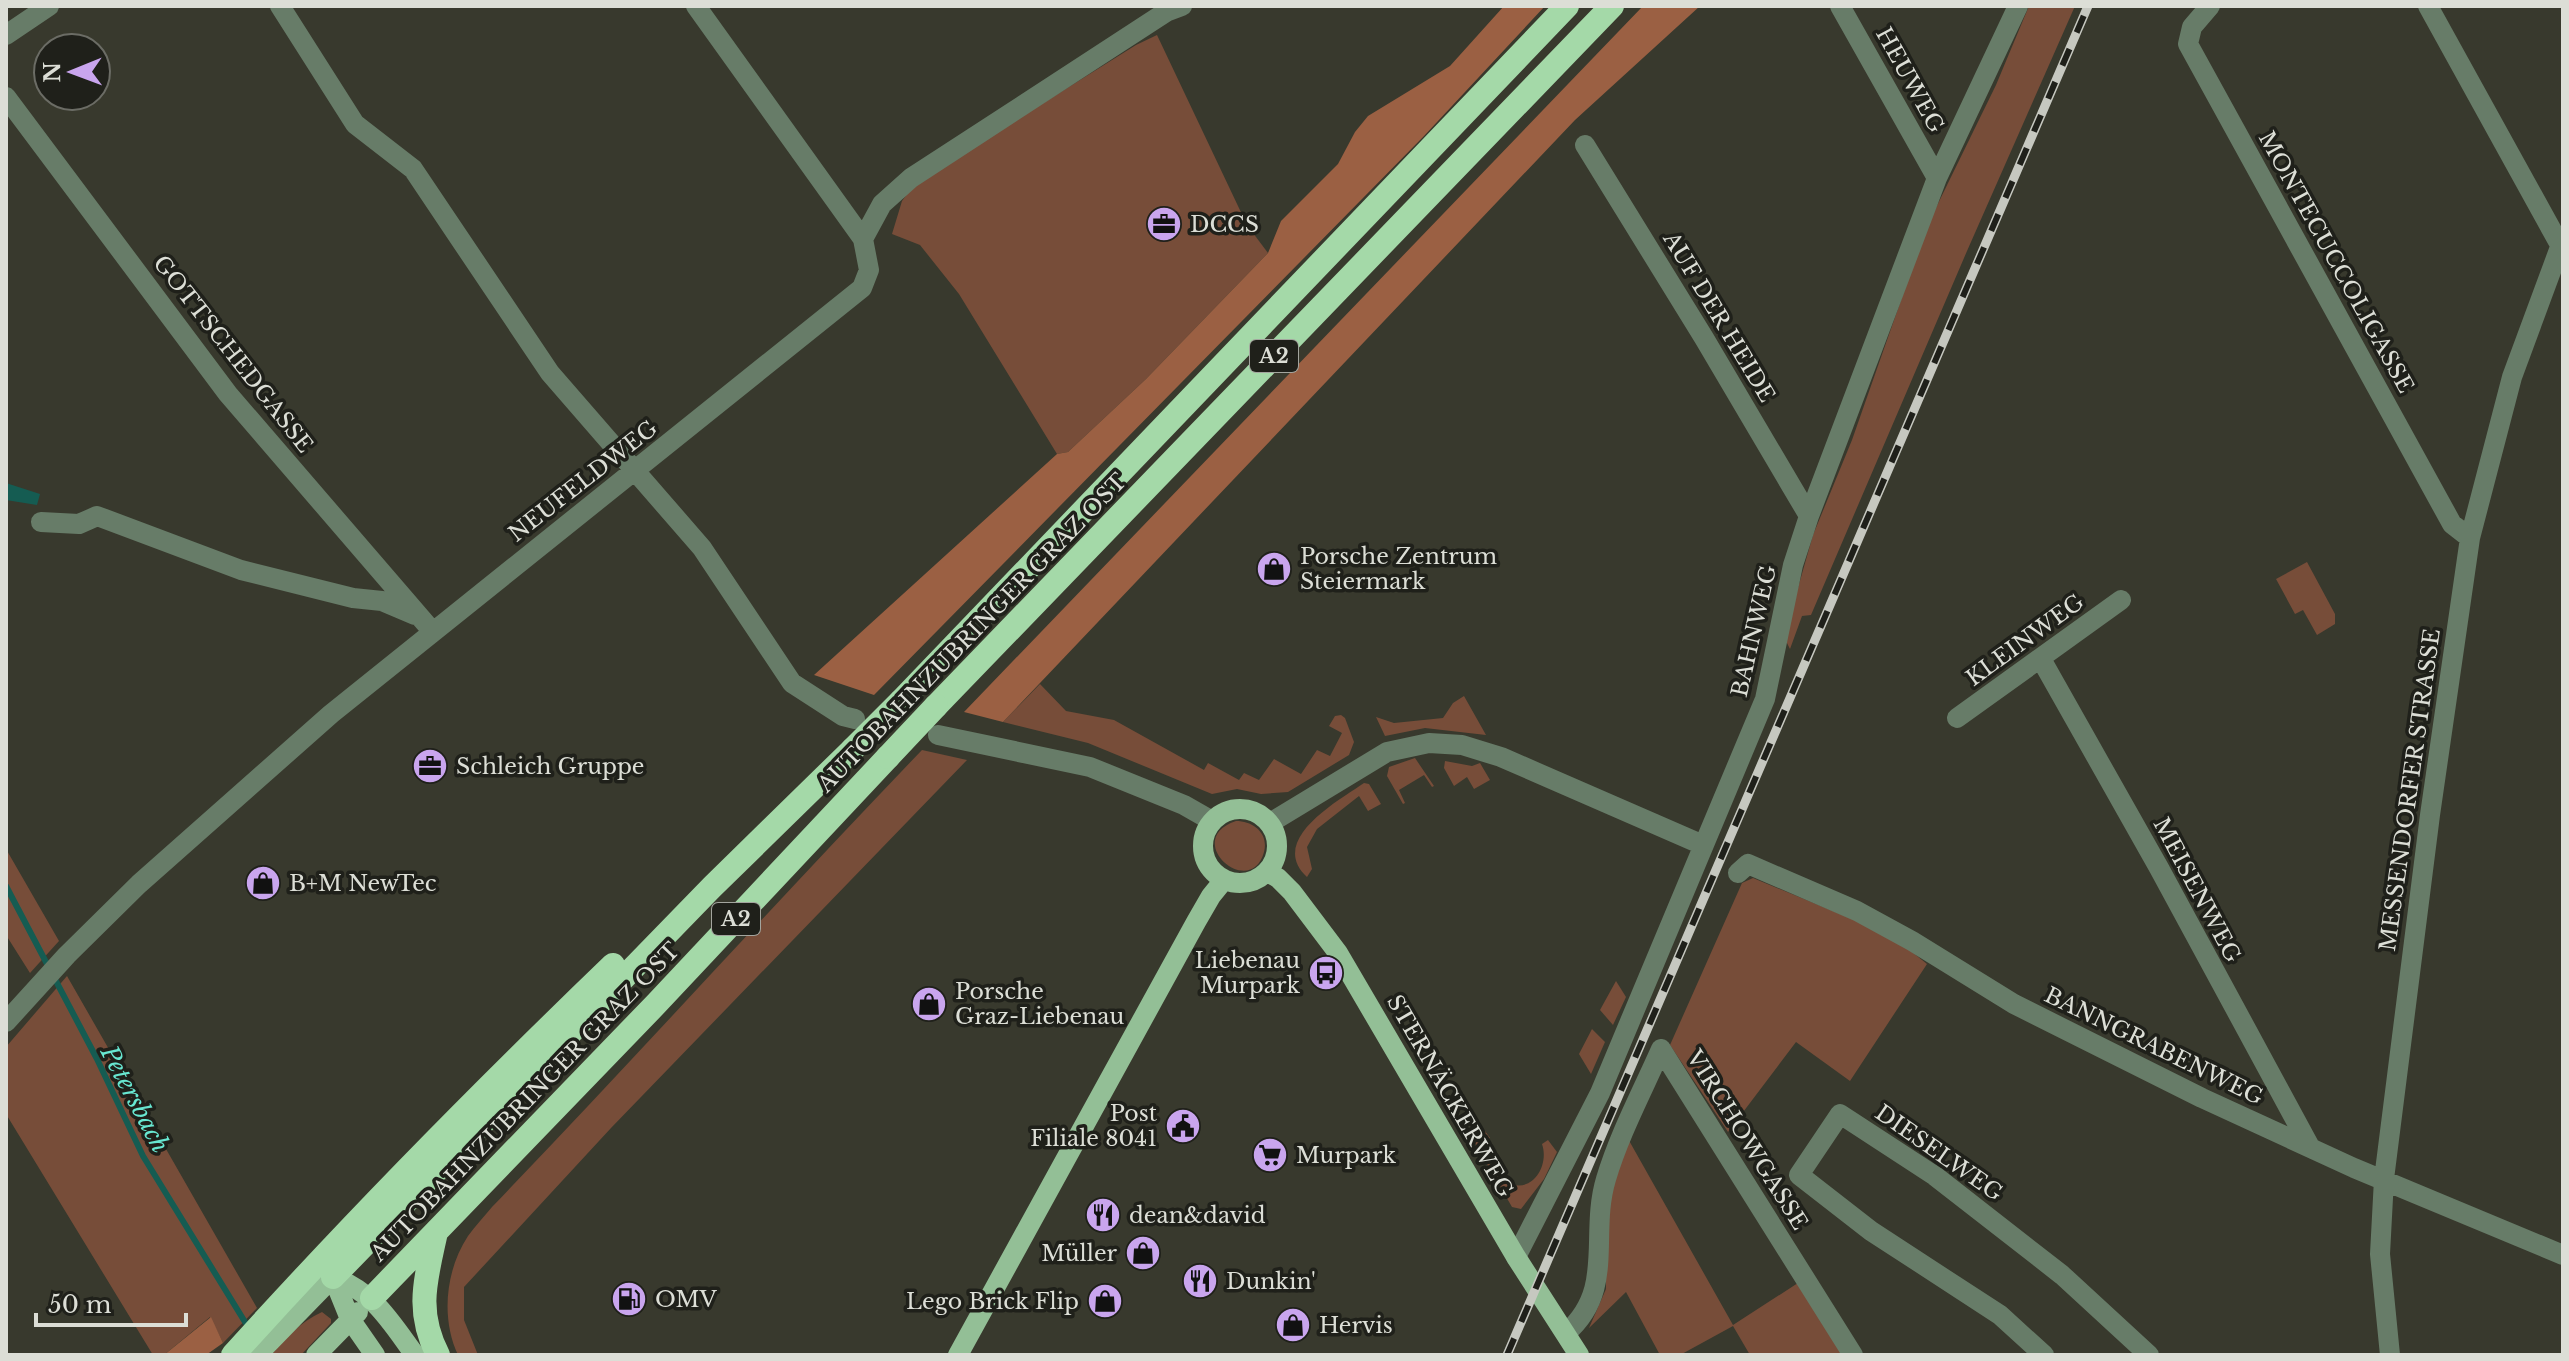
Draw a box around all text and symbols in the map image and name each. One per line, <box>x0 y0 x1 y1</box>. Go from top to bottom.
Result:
street label: HEUWEG <box>1870 23 1950 137</box>
north arrow <box>32 32 112 112</box>
text: N <box>39 61 66 83</box>
street label: MONTECUCCOLIGASSE <box>2253 126 2419 398</box>
office icon: DCCS <box>1145 205 1183 243</box>
place label: DCCS <box>1190 211 1259 238</box>
street label: AUF DER HEIDE <box>1657 226 1781 407</box>
street label: GOTTSCHEDGASSE <box>148 250 318 458</box>
road number: A2 <box>1250 340 1298 372</box>
street label: NEUFELDWEG <box>503 415 663 547</box>
street label: AUTOBAHNZUBRINGER GRAZ OST <box>811 468 1132 799</box>
place label: Porsche Zentrum Steiermark <box>1300 543 1497 595</box>
shop icon: Porsche Zentrum Steiermark <box>1255 550 1293 588</box>
street label: BAHNWEG <box>1726 562 1782 700</box>
street label: KLEINWEG <box>1961 588 2089 692</box>
street label: MESSENDORFER STRASSE <box>2374 627 2446 953</box>
office icon: Schleich Gruppe <box>411 747 449 785</box>
place label: Schleich Gruppe <box>456 753 644 780</box>
street label: MEISENWEG <box>2148 813 2246 967</box>
shop icon: B+M NewTec <box>244 864 282 902</box>
place label: B+M NewTec <box>289 870 437 897</box>
road number: A2 <box>712 903 760 935</box>
street label: AUTOBAHNZUBRINGER GRAZ OST <box>364 937 685 1268</box>
place label: Liebenau Murpark <box>1195 947 1300 999</box>
bus stop icon: Liebenau Murpark <box>1307 954 1345 992</box>
place label: Porsche Graz-Liebenau <box>955 978 1124 1030</box>
street label: BANNGRABENWEG <box>2040 981 2268 1111</box>
shop icon: Porsche Graz-Liebenau <box>910 985 948 1023</box>
street label: STERNÄCKERWEG <box>1381 989 1520 1202</box>
water label: Petersbach <box>94 1040 175 1158</box>
street label: VIRCHOWGASSE <box>1680 1044 1813 1235</box>
street label: DIESELWEG <box>1870 1099 2008 1207</box>
place label: Post Filiale 8041 <box>1030 1100 1158 1152</box>
public building icon: Post Filiale 8041 <box>1164 1107 1202 1145</box>
supermarket icon: Murpark <box>1251 1136 1289 1174</box>
place label: Murpark <box>1296 1142 1396 1169</box>
restaurant icon: dean&david <box>1084 1196 1122 1234</box>
place label: dean&david <box>1129 1202 1266 1229</box>
shop icon: Müller <box>1124 1234 1162 1272</box>
place label: Müller <box>1041 1240 1117 1267</box>
restaurant icon: Dunkin' <box>1181 1262 1219 1300</box>
place label: Dunkin' <box>1226 1268 1316 1295</box>
scale bar <box>36 1277 186 1327</box>
fuel station icon: OMV <box>610 1280 648 1318</box>
shop icon: Lego Brick Flip <box>1086 1282 1124 1320</box>
place label: OMV <box>655 1286 718 1313</box>
place label: Lego Brick Flip <box>906 1288 1079 1315</box>
text: 50 m <box>48 1290 112 1319</box>
shop icon: Hervis <box>1274 1306 1312 1344</box>
place label: Hervis <box>1319 1312 1393 1339</box>

